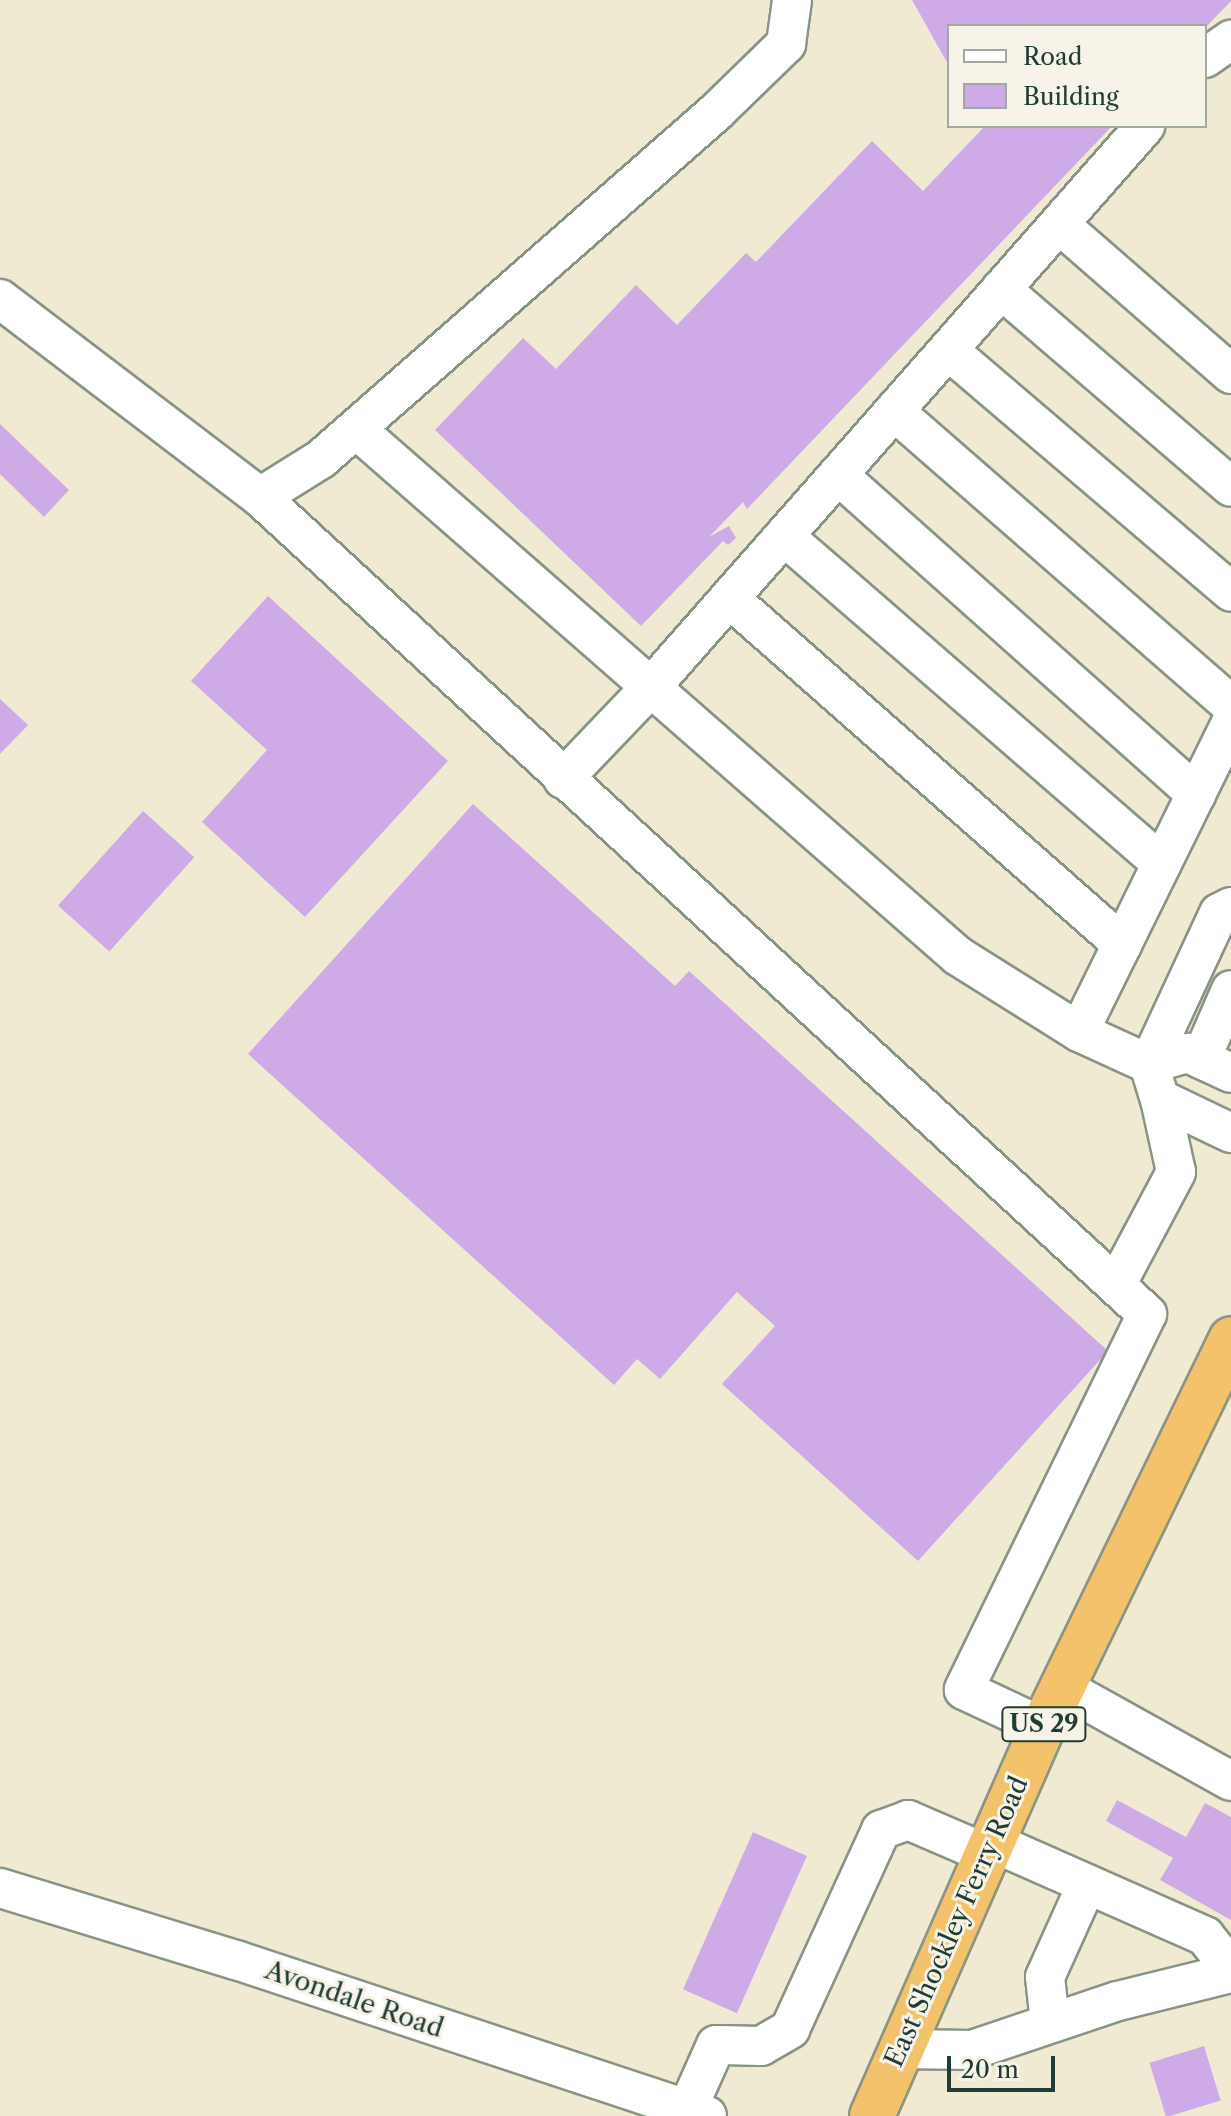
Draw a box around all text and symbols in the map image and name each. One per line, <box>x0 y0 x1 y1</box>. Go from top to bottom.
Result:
legend <box>947 24 1207 128</box>
text: Road <box>1023 42 1082 71</box>
text: Building <box>1023 82 1119 111</box>
road number: US 29 <box>1000 1704 1088 1744</box>
street label: East Shockley Ferry Road <box>878 1771 1036 2073</box>
street label: Avondale Road <box>261 1955 447 2045</box>
scale bar <box>951 2040 1059 2090</box>
text: 20 m <box>961 2055 1019 2084</box>

